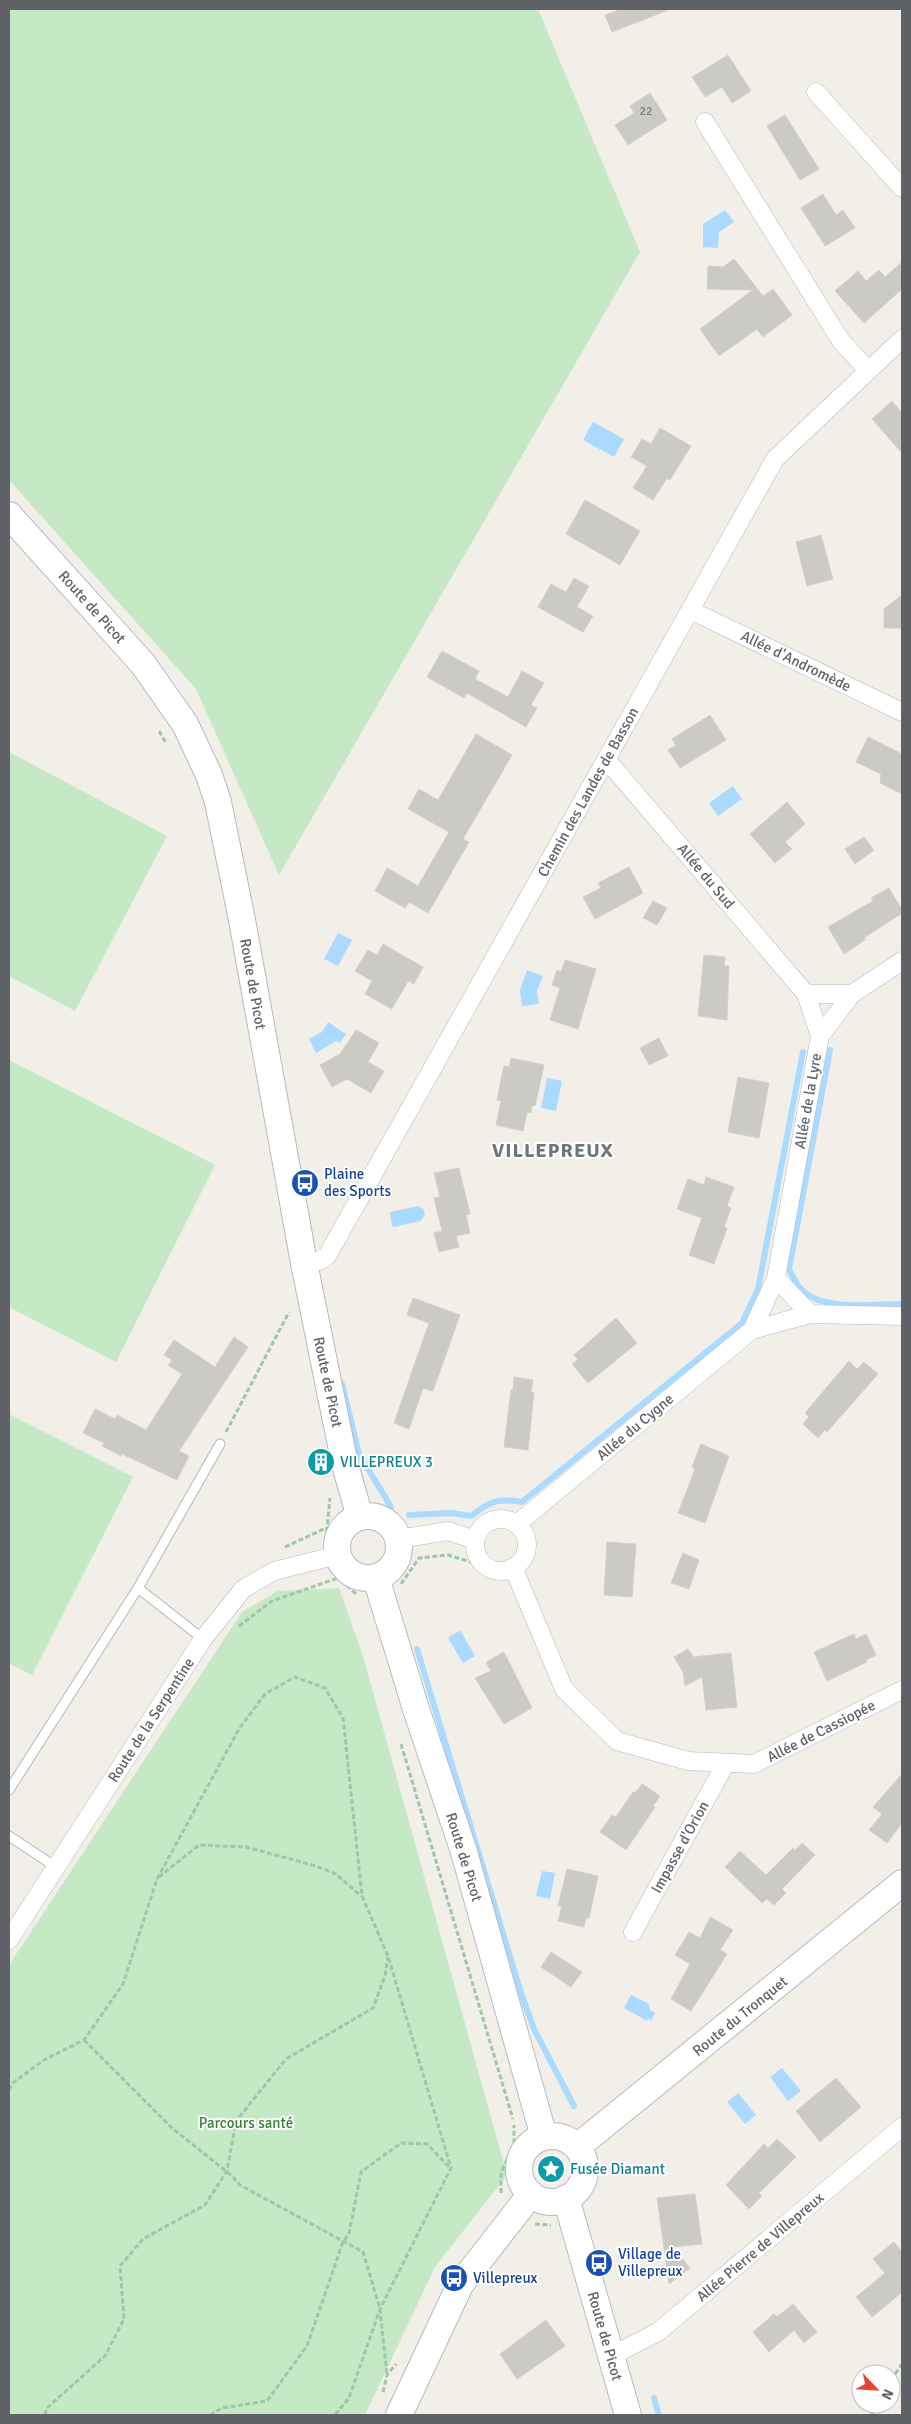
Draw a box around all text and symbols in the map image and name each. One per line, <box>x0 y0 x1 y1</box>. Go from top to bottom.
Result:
house number: 22 <box>640 104 652 119</box>
street label: Route de Picot <box>55 567 129 647</box>
street label: Allée d'Andromède <box>738 627 854 695</box>
street label: Chemin des Landes de Basson <box>534 704 642 880</box>
street label: Allée du Sud <box>673 840 739 912</box>
street label: Route de Picot <box>236 937 270 1031</box>
street label: Allée de la Lyre <box>791 1052 825 1150</box>
district label: VILLEPREUX <box>492 1138 614 1163</box>
place label: Plaine des Sports <box>324 1165 391 1200</box>
bus stop icon: Plaine des Sports <box>290 1168 320 1198</box>
street label: Route de Picot <box>310 1335 346 1429</box>
street label: Allée du Cygne <box>593 1390 677 1464</box>
building icon: VILLEPREUX 3 <box>306 1447 336 1477</box>
place label: VILLEPREUX 3 <box>340 1453 433 1471</box>
street label: Route de la Serpentine <box>104 1654 198 1786</box>
street label: Allée de Cassiopée <box>764 1696 878 1766</box>
street label: Impasse d'Orion <box>647 1798 713 1896</box>
street label: Route de Picot <box>442 1810 486 1904</box>
street label: Route du Tronquet <box>689 1972 791 2060</box>
park label: Parcours santé <box>199 2114 293 2132</box>
place icon: Fusée Diamant <box>536 2154 566 2184</box>
place label: Fusée Diamant <box>570 2160 665 2178</box>
street label: Allée Pierre de Villepreux <box>693 2188 827 2306</box>
place label: Village de Villepreux <box>618 2245 683 2280</box>
bus stop icon: Village de Villepreux <box>584 2248 614 2278</box>
bus stop icon: Villepreux <box>439 2263 469 2293</box>
place label: Villepreux <box>473 2269 538 2287</box>
street label: Route de Picot <box>584 2289 626 2383</box>
north arrow <box>851 2364 901 2414</box>
text: N <box>878 2386 897 2402</box>

